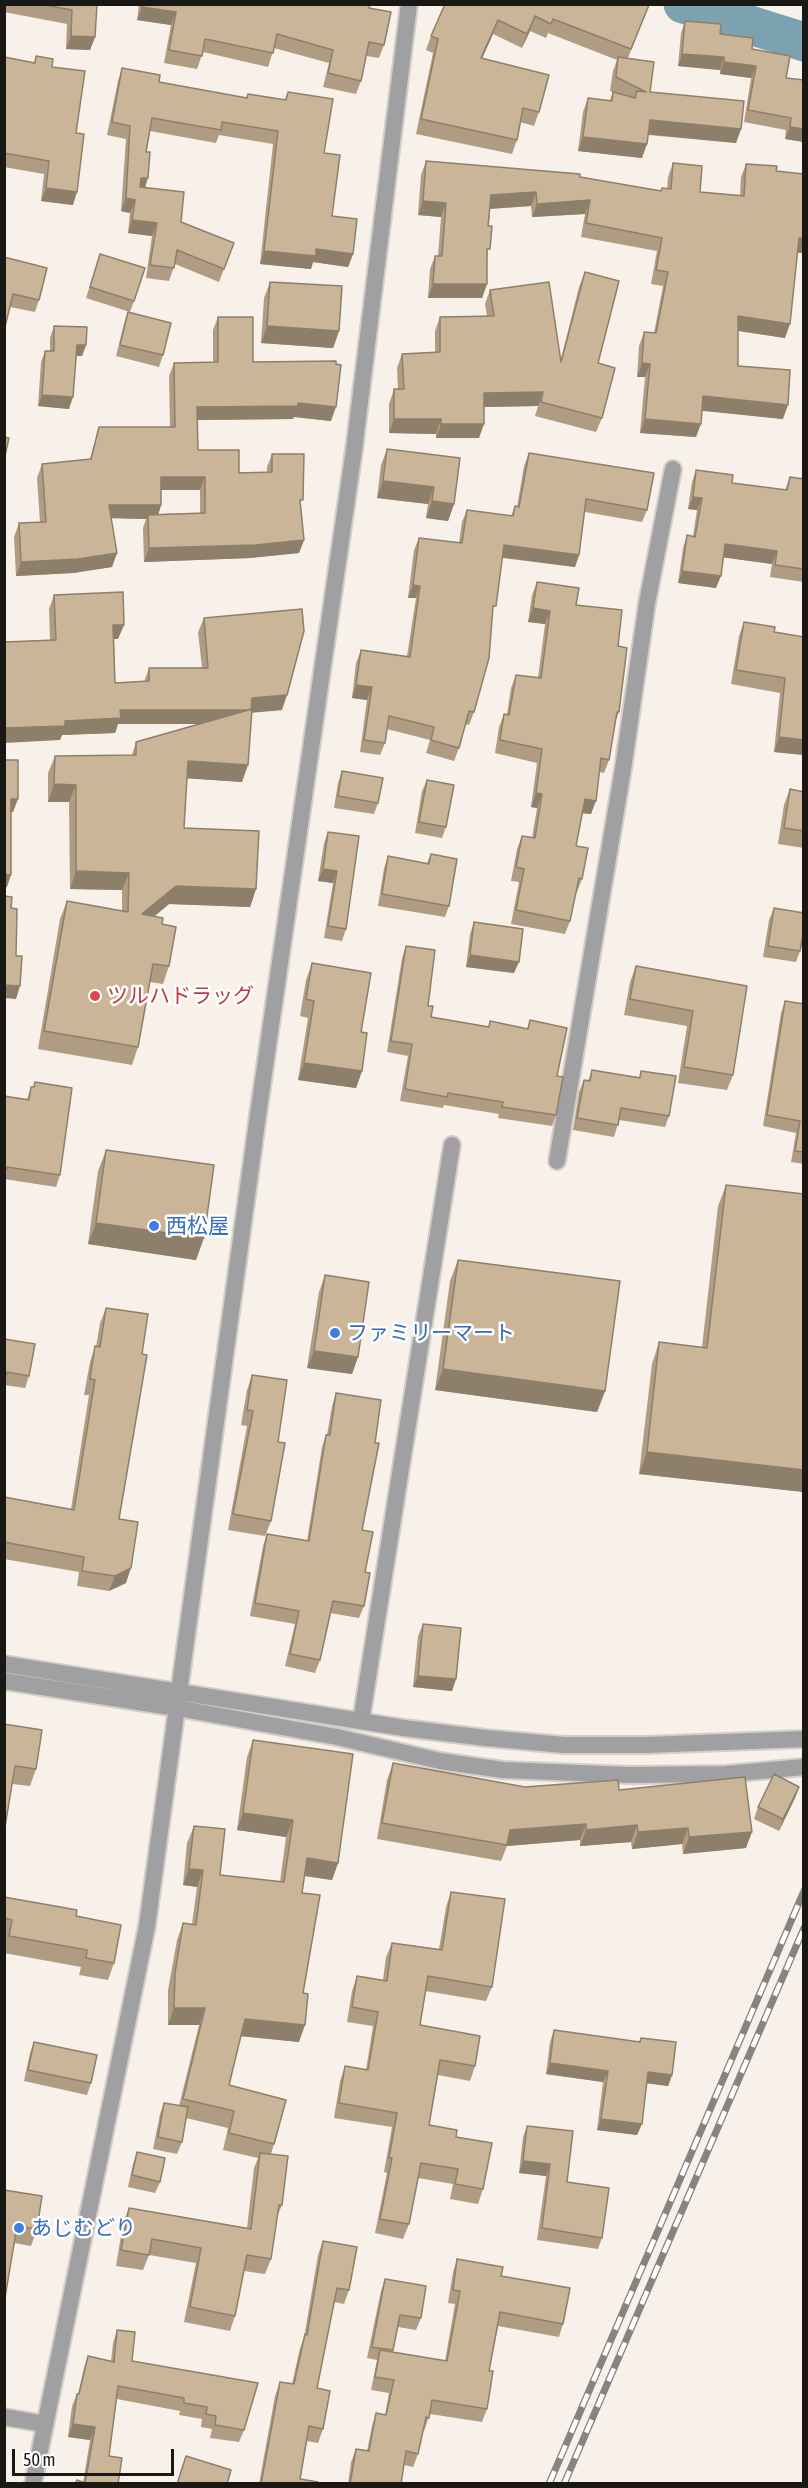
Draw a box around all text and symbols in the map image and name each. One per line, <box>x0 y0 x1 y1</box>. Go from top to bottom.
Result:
place label: ツルハドラッグ <box>107 983 254 1009</box>
marker: ツルハドラッグ <box>88 989 102 1003</box>
place label: 西松屋 <box>166 1213 229 1239</box>
marker: 西松屋 <box>147 1219 161 1233</box>
place label: ファミリーマート <box>347 1320 515 1346</box>
marker: ファミリーマート <box>328 1326 342 1340</box>
place label: あじむどり <box>31 2215 136 2241</box>
marker: あじむどり <box>12 2221 26 2235</box>
scale bar <box>15 2437 177 2475</box>
text: 50 m <box>23 2449 55 2470</box>

